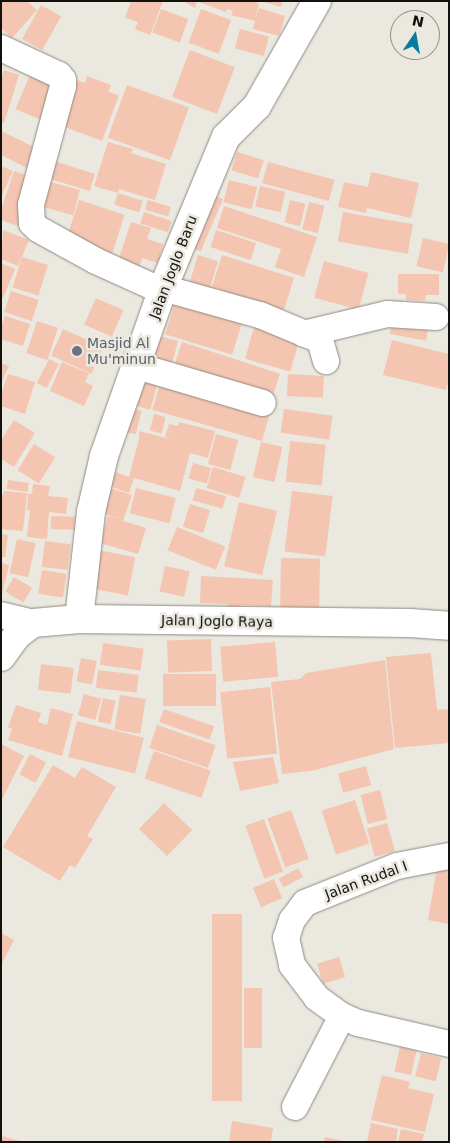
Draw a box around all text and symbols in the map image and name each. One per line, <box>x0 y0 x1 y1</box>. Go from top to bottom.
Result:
north arrow <box>390 10 440 60</box>
text: N <box>411 12 425 30</box>
street label: Jalan Joglo Baru <box>145 213 201 321</box>
place label: Masjid Al Mu'minun <box>87 335 156 368</box>
marker: Masjid Al Mu'minun <box>71 345 83 357</box>
street label: Jalan Joglo Raya <box>161 612 273 630</box>
street label: Jalan Rudal I <box>323 857 409 903</box>

